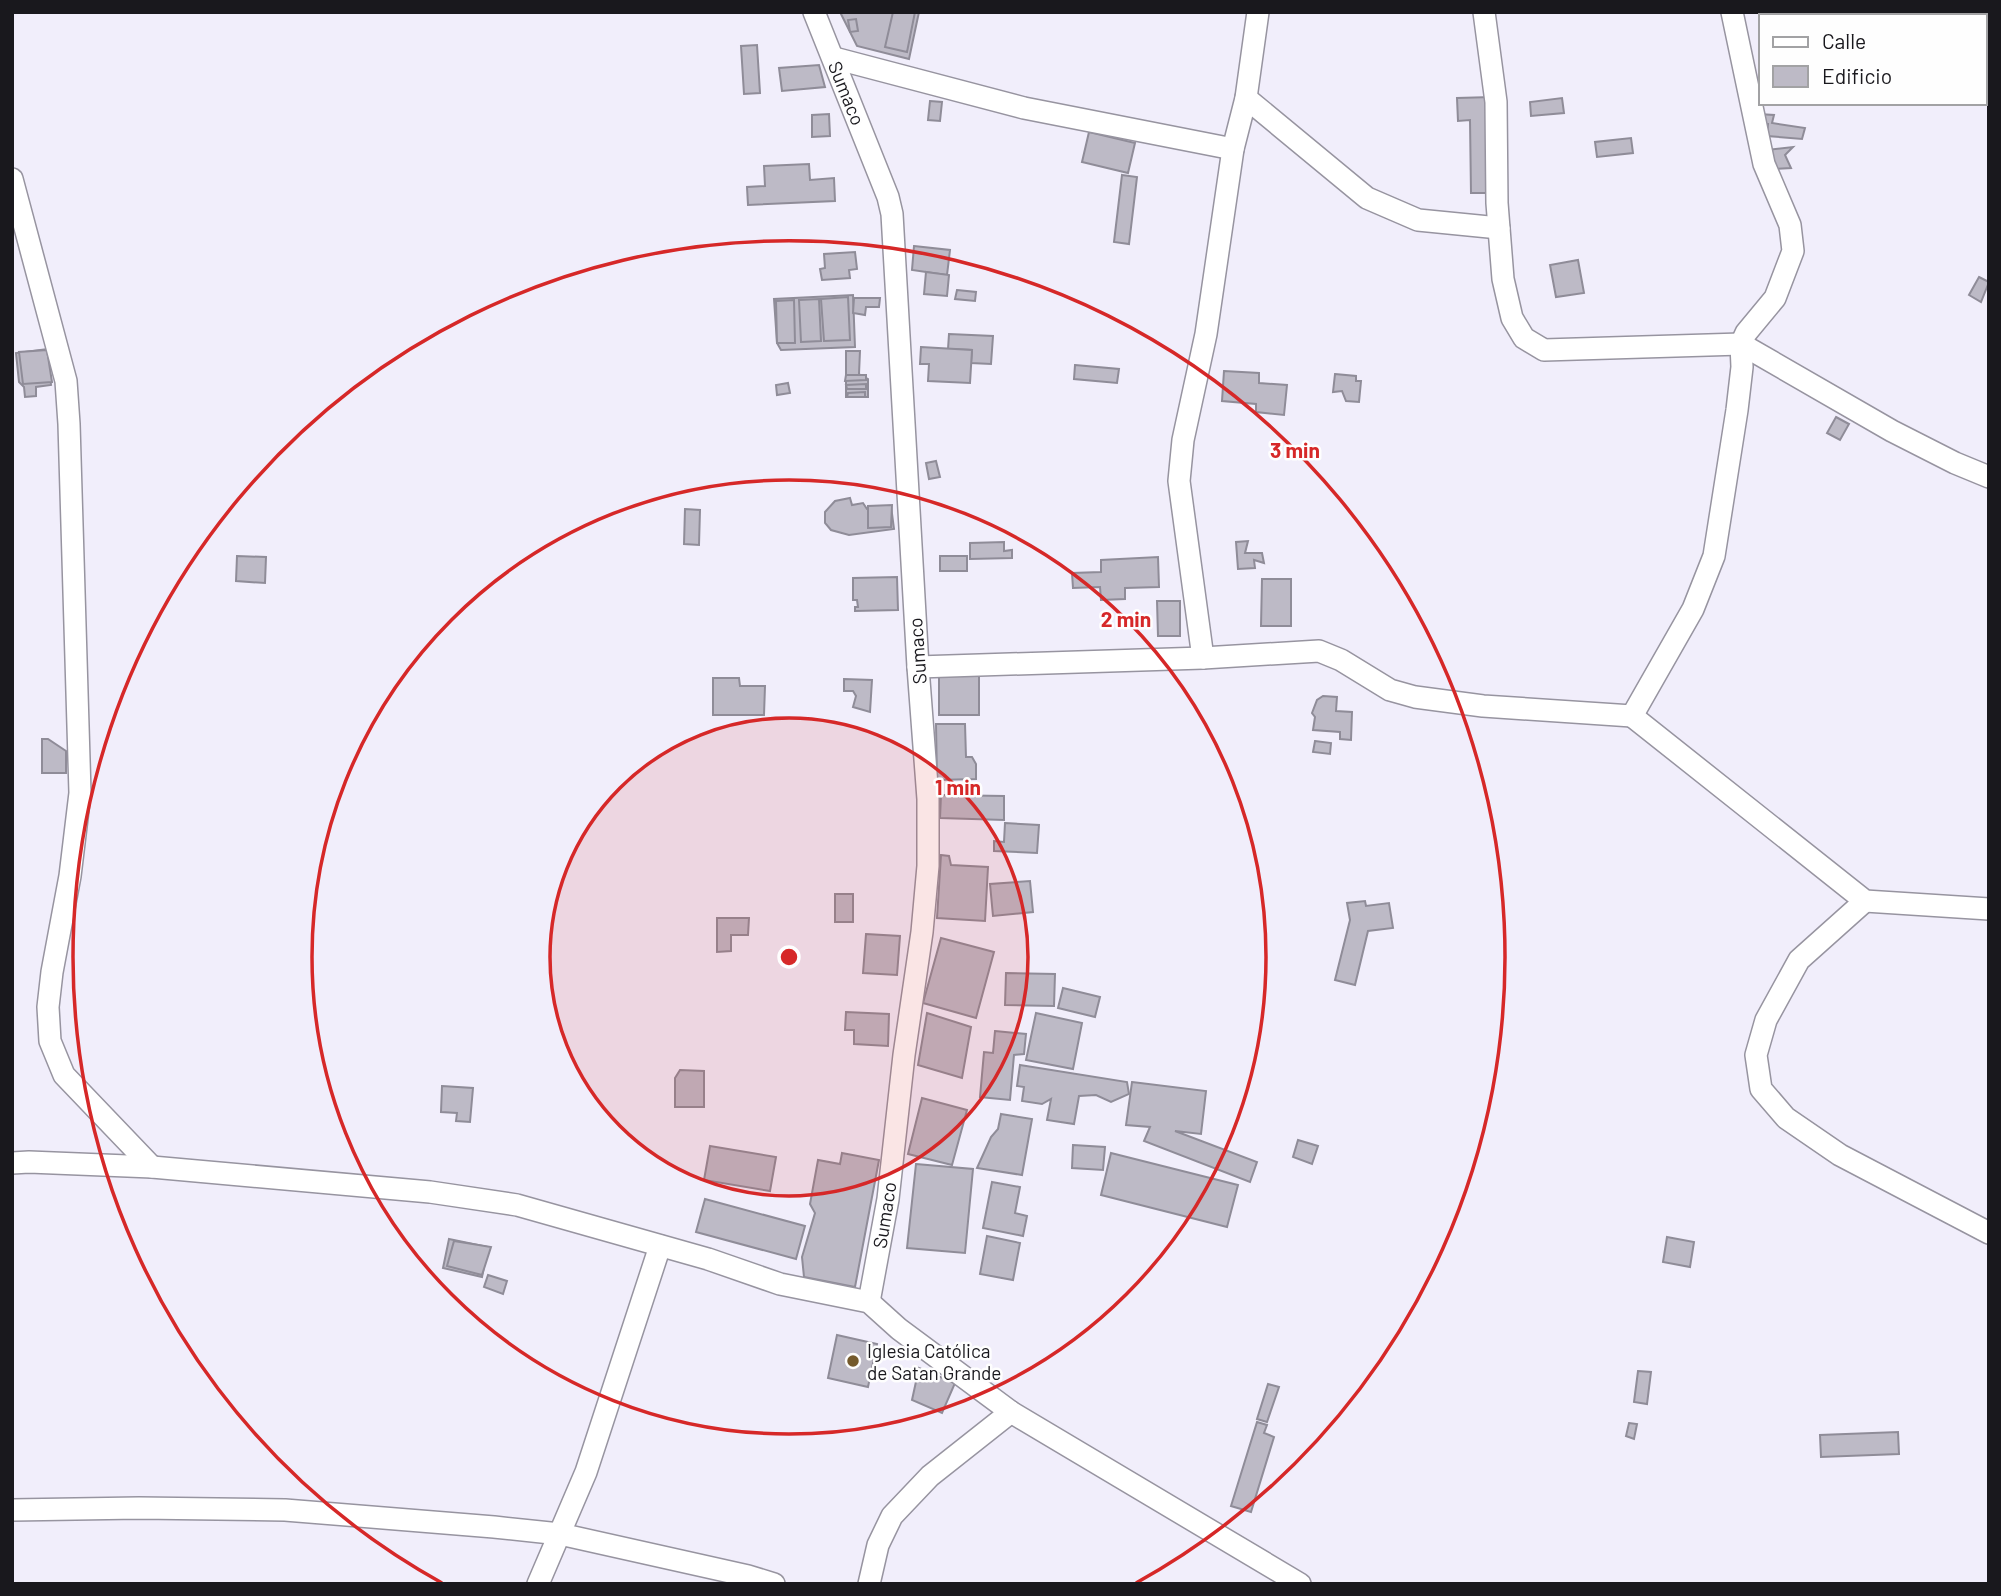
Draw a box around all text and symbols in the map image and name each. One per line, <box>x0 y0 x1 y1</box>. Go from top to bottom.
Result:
legend <box>1759 14 1987 105</box>
text: Calle <box>1822 28 1866 53</box>
street label: Sumaco <box>824 58 870 128</box>
text: Edificio <box>1822 63 1892 88</box>
text: 3 min <box>1270 437 1320 462</box>
text: 2 min <box>1101 606 1151 631</box>
street label: Sumaco <box>903 617 931 685</box>
text: 1 min <box>935 774 981 799</box>
centre of rings <box>777 945 801 969</box>
street label: Sumaco <box>867 1180 901 1250</box>
place label: Iglesia Católica de Satan Grande <box>867 1339 1002 1384</box>
marker: Iglesia Católica de Satan Grande <box>845 1353 861 1369</box>

